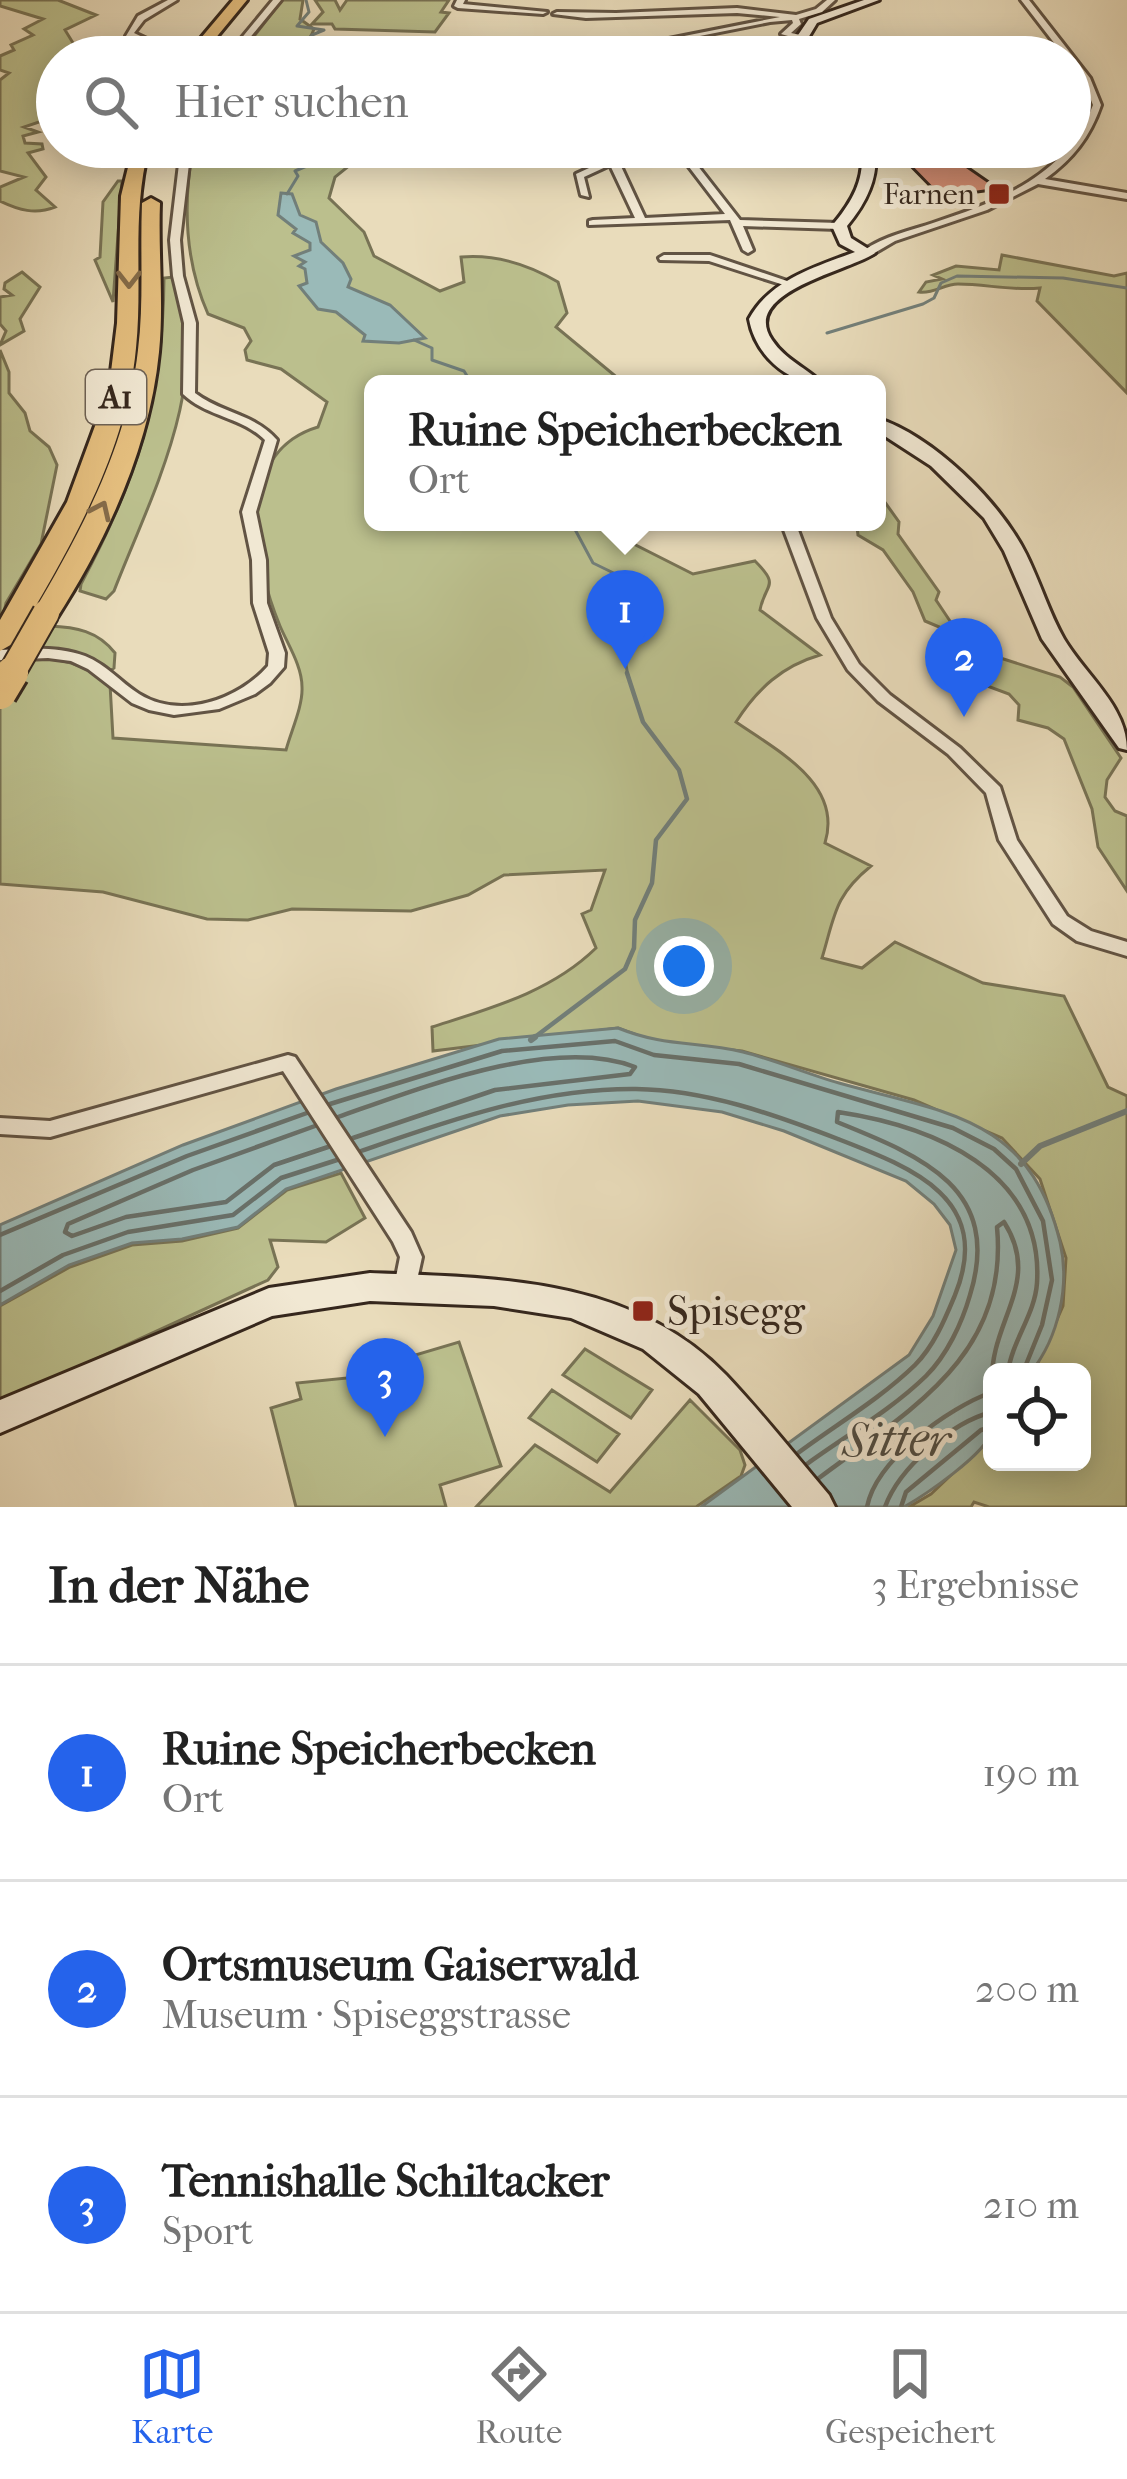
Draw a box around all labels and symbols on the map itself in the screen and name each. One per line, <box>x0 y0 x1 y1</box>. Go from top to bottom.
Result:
place label: Farnen <box>883 177 976 212</box>
marker: Farnen <box>986 181 1012 207</box>
one-way arrow <box>116 271 142 289</box>
road number: A1 <box>86 370 146 424</box>
one-way arrow <box>87 501 110 522</box>
pin: 1 <box>586 570 664 669</box>
pin: 2 <box>925 618 1003 717</box>
your location <box>654 936 714 996</box>
place label: Spisegg <box>667 1287 805 1336</box>
marker: Spisegg <box>630 1298 656 1324</box>
pin: 3 <box>346 1338 424 1437</box>
water label: Sitter <box>841 1412 953 1468</box>

